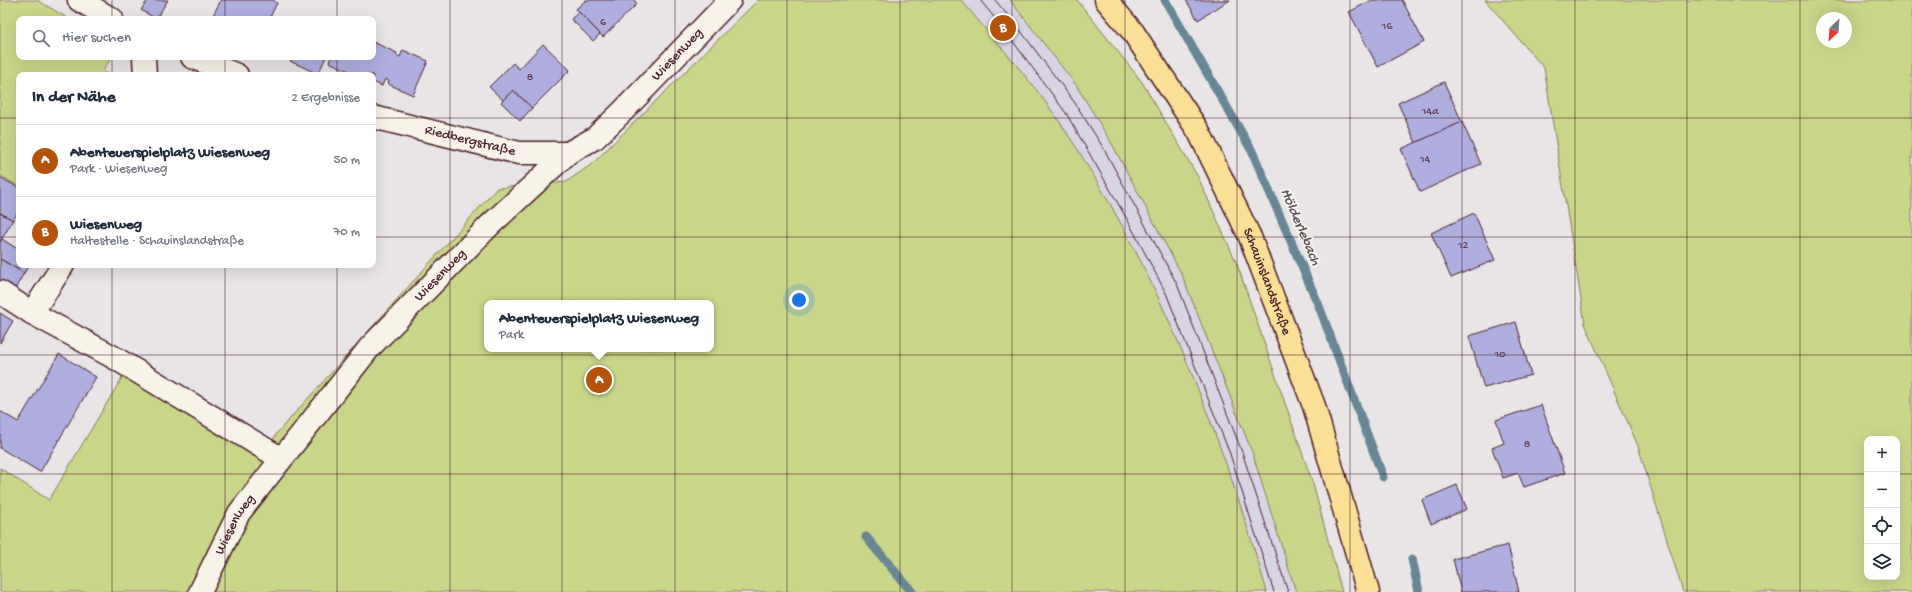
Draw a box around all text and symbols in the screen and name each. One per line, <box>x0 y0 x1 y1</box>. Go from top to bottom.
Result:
north arrow <box>1816 12 1852 48</box>
pin: B <box>990 13 1016 43</box>
search box <box>16 16 376 60</box>
house number: 6 <box>600 16 607 30</box>
house number: 16 <box>1381 20 1393 34</box>
street label: Wiesenweg <box>648 24 707 85</box>
icon: search <box>30 27 52 49</box>
text: Hier suchen <box>62 29 131 47</box>
house number: 8 <box>527 71 534 85</box>
text: In der Nähe <box>32 88 115 108</box>
text: 2 Ergebnisse <box>292 91 360 106</box>
house number: 14a <box>1420 105 1439 119</box>
street label: Riedbergstraße <box>423 122 518 160</box>
text: Abenteuerspielplatz Wiesenweg <box>70 144 270 162</box>
text: A <box>41 153 49 168</box>
text: 50 m <box>333 153 360 168</box>
house number: 14 <box>1419 153 1431 167</box>
text: Park · Wiesenweg <box>70 162 167 177</box>
water label: Hölderlebach <box>1276 186 1325 269</box>
text: Wiesenweg <box>70 216 142 234</box>
text: B <box>42 225 48 240</box>
text: 70 m <box>334 225 360 240</box>
street label: Schauinslandstraße <box>1238 225 1295 338</box>
text: Haltestelle · Schauinslandstraße <box>70 234 244 249</box>
house number: 12 <box>1457 239 1468 253</box>
street label: Wiesenweg <box>411 245 470 305</box>
your location <box>789 290 809 310</box>
popup <box>484 300 714 352</box>
text: Abenteuerspielplatz Wiesenweg <box>499 310 699 328</box>
text: Park <box>499 328 524 343</box>
house number: 10 <box>1493 348 1506 362</box>
pin: A <box>586 365 612 395</box>
map controls <box>1864 436 1900 580</box>
button: + <box>1864 436 1900 472</box>
house number: 8 <box>1524 438 1531 452</box>
button: − <box>1864 472 1900 508</box>
street label: Wiesenweg <box>211 491 259 558</box>
button: locate <box>1864 508 1900 544</box>
button: layers <box>1864 544 1900 580</box>

